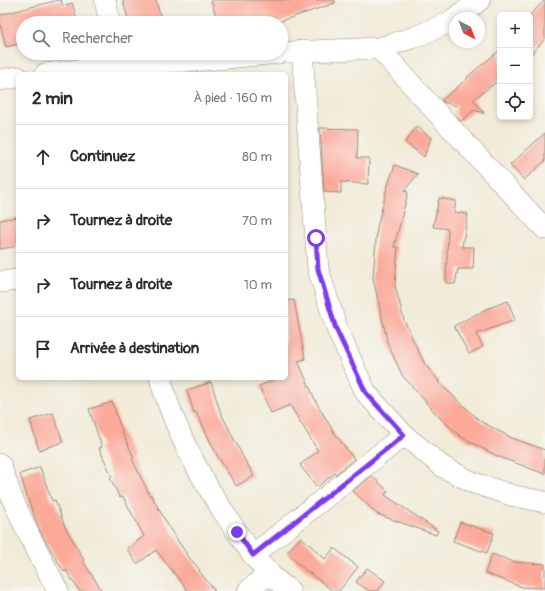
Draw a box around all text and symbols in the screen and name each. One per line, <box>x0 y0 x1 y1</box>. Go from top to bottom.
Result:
north arrow <box>449 12 485 48</box>
map controls <box>497 12 533 120</box>
button: + <box>497 12 533 48</box>
search box <box>16 16 288 60</box>
icon: search <box>30 27 52 49</box>
text: Rechercher <box>62 29 133 48</box>
button: − <box>497 48 533 84</box>
button: locate <box>497 84 533 120</box>
text: 2 min <box>32 88 73 109</box>
text: À pied · 160 m <box>193 90 272 106</box>
icon: ahead <box>32 146 54 168</box>
text: Continuez <box>70 147 135 166</box>
text: 80 m <box>242 149 272 165</box>
icon: right <box>32 210 54 232</box>
text: Tournez à droite <box>70 211 172 230</box>
text: 70 m <box>242 213 272 229</box>
route start <box>307 229 325 247</box>
icon: right <box>32 274 54 296</box>
text: Tournez à droite <box>70 275 172 294</box>
text: 10 m <box>244 277 272 293</box>
icon: arrive <box>32 338 54 360</box>
text: Arrivée à destination <box>70 339 199 358</box>
route end <box>228 523 246 541</box>

